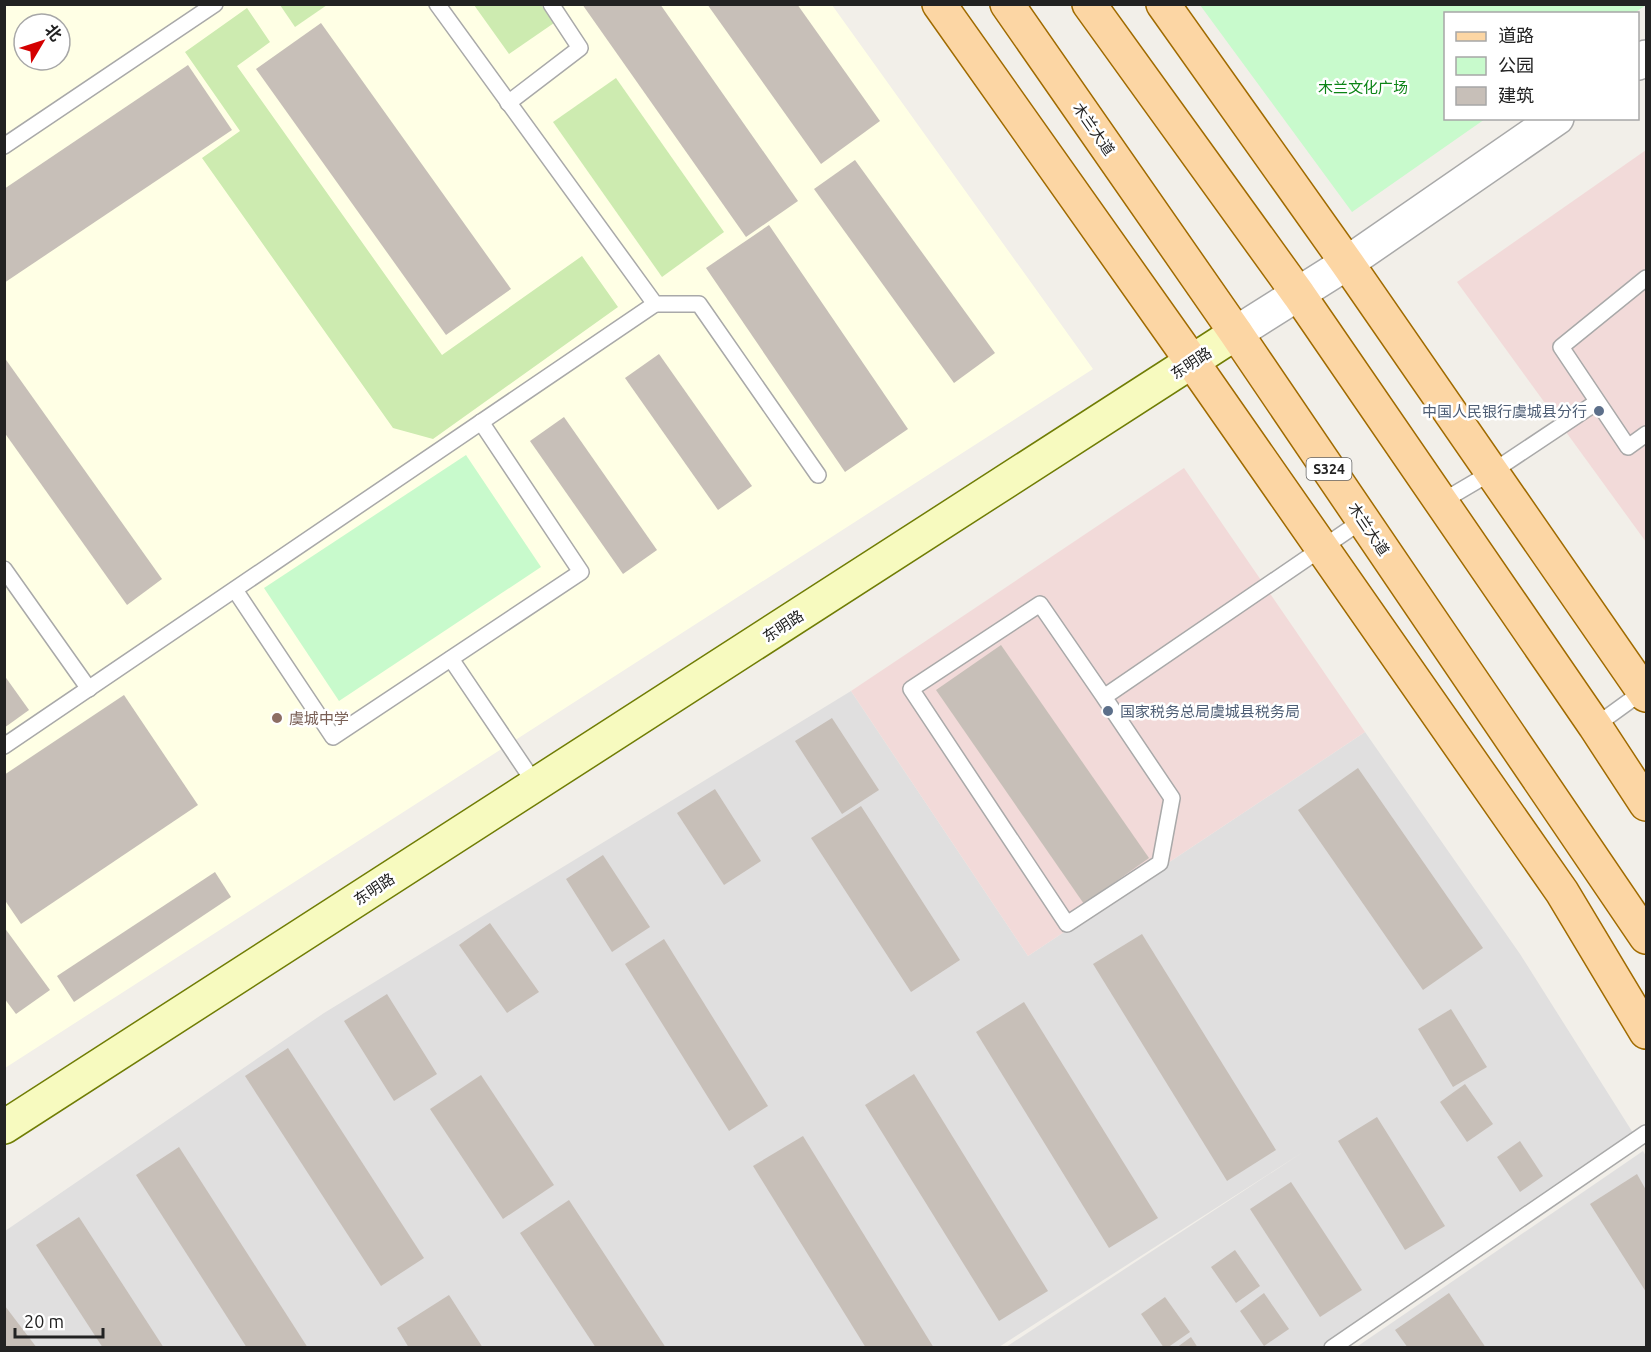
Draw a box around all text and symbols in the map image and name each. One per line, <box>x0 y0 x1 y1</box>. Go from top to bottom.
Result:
north arrow <box>12 12 72 72</box>
legend <box>1444 12 1639 120</box>
text: 北 <box>42 21 66 44</box>
text: 道路 <box>1498 25 1534 45</box>
text: 公园 <box>1498 55 1534 75</box>
park label: 木兰文化广场 <box>1318 79 1408 96</box>
text: 建筑 <box>1498 85 1534 105</box>
street label: 木兰大道 <box>1070 100 1118 158</box>
street label: 东明路 <box>1167 344 1215 382</box>
place label: 中国人民银行虞城县分行 <box>1422 403 1587 420</box>
marker: 中国人民银行虞城县分行 <box>1592 404 1606 418</box>
road number: S324 <box>1306 458 1352 480</box>
street label: 木兰大道 <box>1345 499 1393 559</box>
street label: 东明路 <box>759 607 807 645</box>
place label: 国家税务总局虞城县税务局 <box>1120 703 1300 720</box>
marker: 国家税务总局虞城县税务局 <box>1101 704 1115 718</box>
place label: 虞城中学 <box>289 710 349 727</box>
marker: 虞城中学 <box>270 711 284 725</box>
street label: 东明路 <box>350 870 398 908</box>
scale bar <box>15 1301 104 1339</box>
text: 20 m <box>24 1311 64 1331</box>

